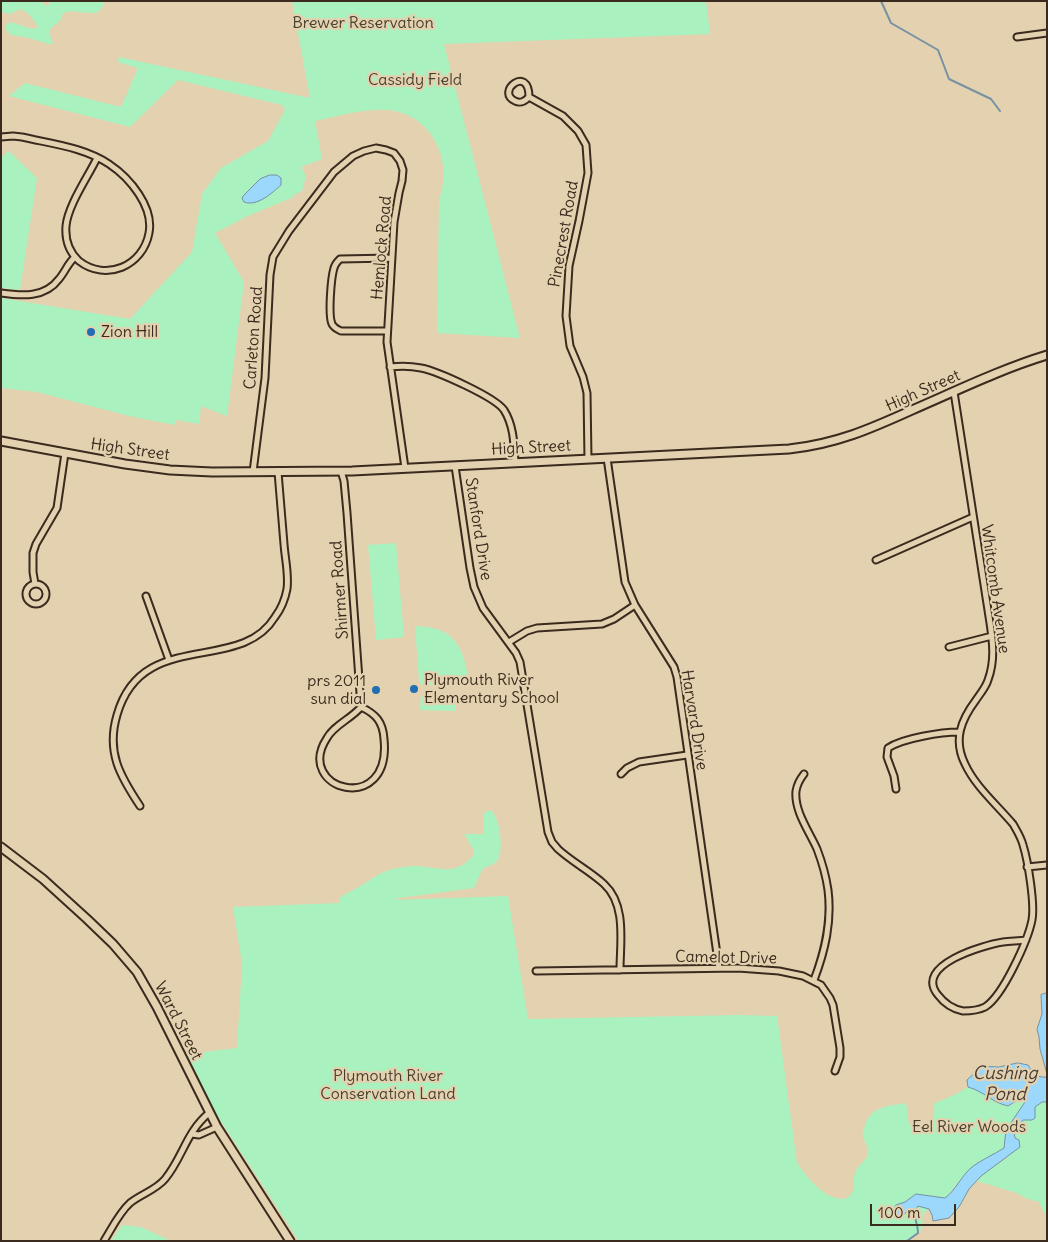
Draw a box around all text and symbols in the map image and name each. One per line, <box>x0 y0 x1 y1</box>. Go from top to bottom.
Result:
park label: Brewer Reservation <box>292 13 434 33</box>
park label: Cassidy Field <box>368 70 462 90</box>
street label: Pinecrest Road <box>545 179 583 289</box>
street label: Hemlock Road <box>368 195 396 301</box>
street label: Carleton Road <box>241 286 267 390</box>
place label: Zion Hill <box>101 322 158 342</box>
marker: Zion Hill <box>85 326 97 338</box>
street label: High Street <box>883 366 963 416</box>
street label: High Street <box>89 435 171 465</box>
street label: High Street <box>491 436 571 460</box>
street label: Stanford Drive <box>460 476 496 582</box>
street label: Whitcomb Avenue <box>976 523 1014 655</box>
street label: Shirmer Road <box>327 540 353 640</box>
street label: Harvard Drive <box>677 668 711 772</box>
place label: Plymouth River Elementary School <box>424 670 559 708</box>
place label: prs 2011 sun dial <box>307 671 366 709</box>
marker: Plymouth River Elementary School <box>408 683 420 695</box>
marker: prs 2011 sun dial <box>370 684 382 696</box>
street label: Camelot Drive <box>675 948 777 968</box>
street label: Ward Street <box>150 979 206 1063</box>
water label: Cushing Pond <box>972 1063 1038 1106</box>
park label: Plymouth River Conservation Land <box>320 1066 456 1104</box>
park label: Eel River Woods <box>912 1117 1026 1137</box>
scale bar <box>873 1194 959 1226</box>
text: 100 m <box>878 1203 920 1222</box>

